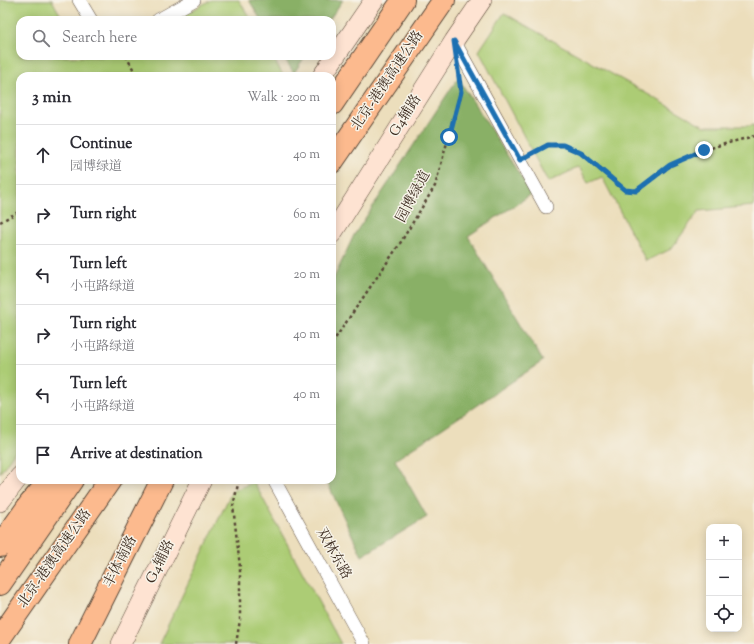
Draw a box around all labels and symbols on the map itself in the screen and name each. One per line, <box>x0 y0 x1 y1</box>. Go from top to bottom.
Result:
street label: 北京-港澳高速公路 <box>347 27 429 135</box>
street label: G4辅路 <box>385 91 427 141</box>
route start <box>440 128 458 146</box>
route end <box>695 141 713 159</box>
street label: 园博绿道 <box>392 168 436 226</box>
street label: 北京-港澳高速公路 <box>13 505 97 613</box>
street label: 双林东路 <box>311 525 355 583</box>
street label: 丰体南路 <box>99 533 143 591</box>
street label: G4辅路 <box>142 537 180 587</box>

